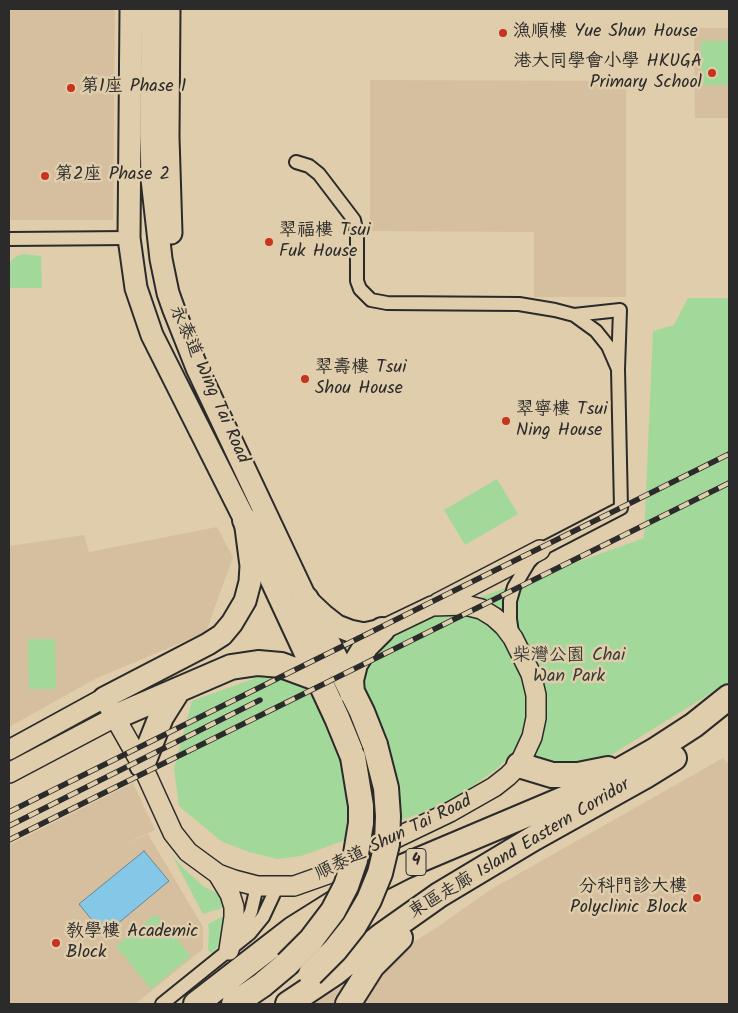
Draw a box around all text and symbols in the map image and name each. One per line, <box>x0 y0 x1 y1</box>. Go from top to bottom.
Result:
place label: 漁順樓 Yue Shun House <box>513 22 698 44</box>
marker: 漁順樓 Yue Shun House <box>497 27 509 39</box>
place label: 港大同學會小學 HKUGA Primary School <box>513 52 702 94</box>
marker: 港大同學會小學 HKUGA Primary School <box>706 67 718 79</box>
place label: 第1座 Phase 1 <box>81 77 186 99</box>
marker: 第1座 Phase 1 <box>65 82 77 94</box>
place label: 第2座 Phase 2 <box>55 165 170 187</box>
marker: 第2座 Phase 2 <box>39 170 51 182</box>
place label: 翠福樓 Tsui Fuk House <box>279 221 370 264</box>
marker: 翠福樓 Tsui Fuk House <box>263 236 275 248</box>
street label: 永泰道 Wing Tai Road <box>163 303 253 467</box>
place label: 翠壽樓 Tsui Shou House <box>315 358 406 400</box>
marker: 翠壽樓 Tsui Shou House <box>299 373 311 385</box>
place label: 翠寧樓 Tsui Ning House <box>516 400 607 442</box>
marker: 翠寧樓 Tsui Ning House <box>500 415 512 427</box>
park label: 柴灣公園 Chai Wan Park <box>513 646 625 689</box>
street label: 東區走廊 Island Eastern Corridor <box>406 775 634 925</box>
street label: 順泰道 Shun Tai Road <box>312 792 476 886</box>
road number: 4 <box>406 849 426 876</box>
place label: 分科門診大樓 Polyclinic Block <box>570 877 687 920</box>
marker: 分科門診大樓 Polyclinic Block <box>691 892 703 904</box>
place label: 教學樓 Academic Block <box>66 922 198 964</box>
marker: 教學樓 Academic Block <box>50 937 62 949</box>

